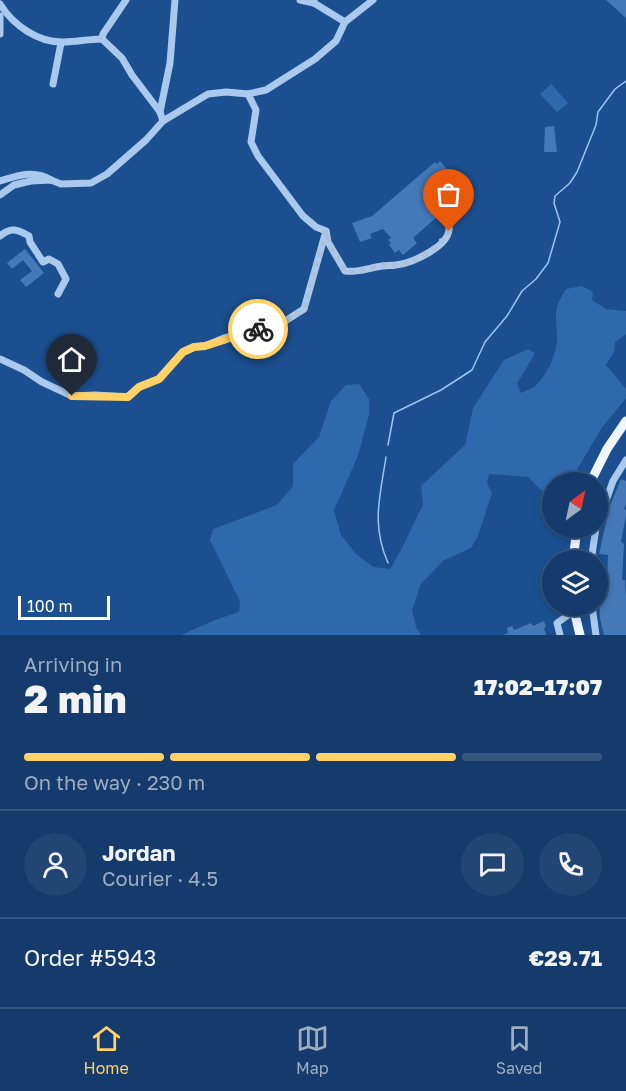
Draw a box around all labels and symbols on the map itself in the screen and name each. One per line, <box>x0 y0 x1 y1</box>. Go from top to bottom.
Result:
pin <box>423 169 474 231</box>
courier <box>228 299 288 359</box>
pin <box>46 334 97 396</box>
north arrow <box>542 472 608 538</box>
scale bar <box>18 593 110 620</box>

